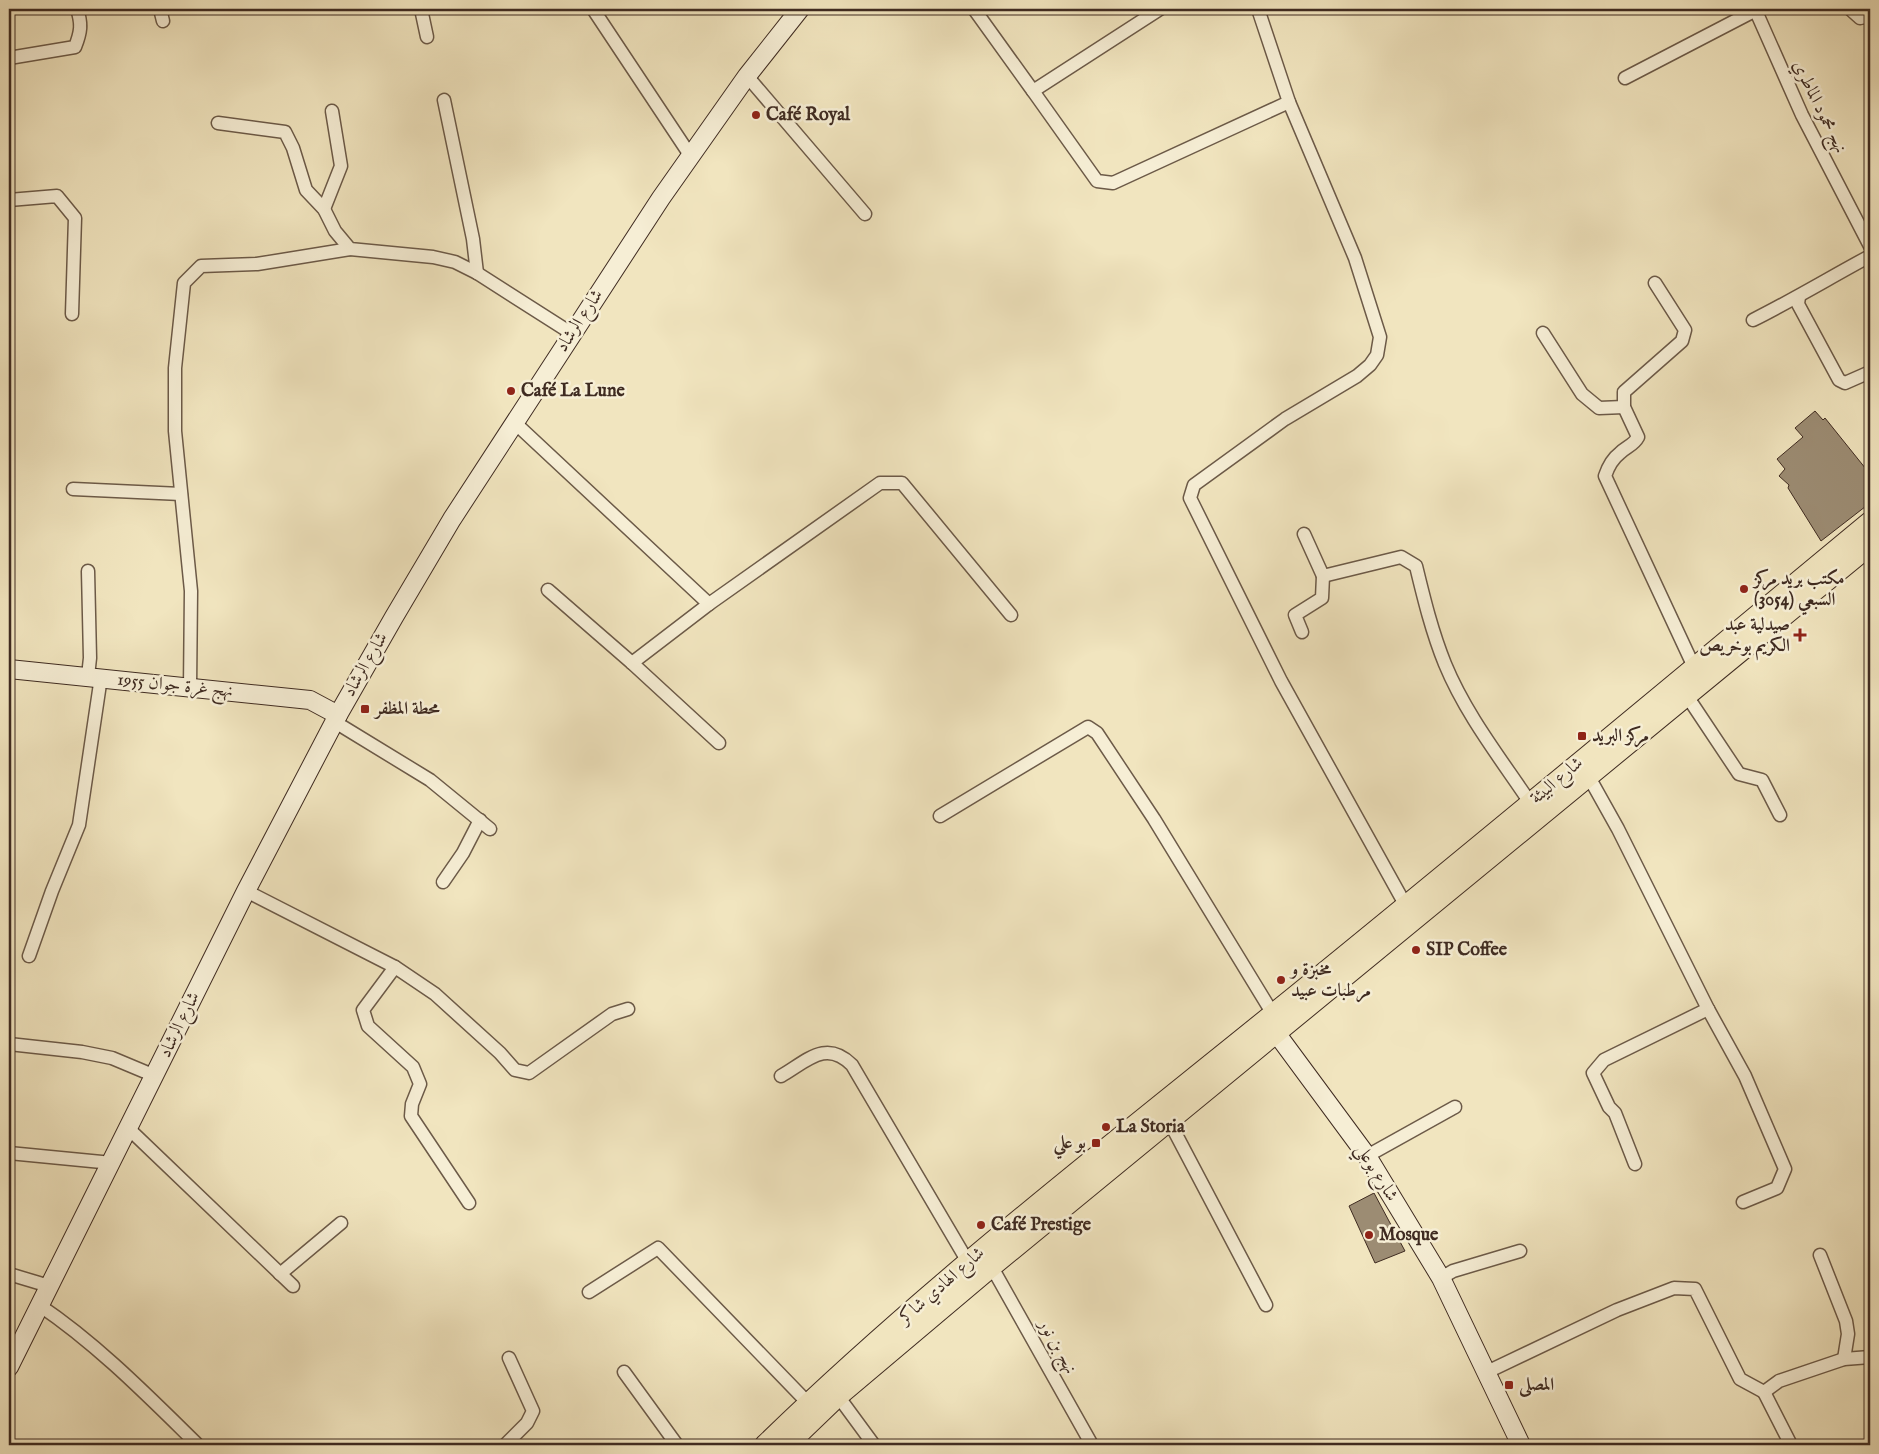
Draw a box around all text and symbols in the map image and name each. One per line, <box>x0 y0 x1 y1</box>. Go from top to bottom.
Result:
street label: نهج محمود الماطري <box>1784 57 1851 159</box>
place label: Café Royal <box>766 104 851 127</box>
marker: Café Royal <box>750 109 762 121</box>
street label: شارع الرشاد <box>551 285 611 358</box>
place label: Café La Lune <box>521 380 626 403</box>
marker: Café La Lune <box>505 385 517 397</box>
place label: مكتب بريد مركز السبعي (3054) <box>1752 568 1845 616</box>
marker: مكتب بريد مركز السبعي (3054) <box>1738 583 1750 595</box>
place label: صيدلية عبد الكريم بوخريص <box>1699 614 1790 661</box>
street label: شارع الرشاد <box>338 629 395 702</box>
marker: صيدلية عبد الكريم بوخريص <box>1794 629 1806 641</box>
street label: نهج غرة جوان 1955 <box>116 668 234 707</box>
place label: محطة المظفر <box>373 698 441 721</box>
marker: محطة المظفر <box>359 703 371 715</box>
place label: مركز البريد <box>1592 725 1649 748</box>
marker: مركز البريد <box>1576 730 1588 742</box>
street label: شارع البيئة <box>1526 752 1590 811</box>
place label: SIP Coffee <box>1426 939 1508 962</box>
marker: SIP Coffee <box>1410 944 1422 956</box>
place label: مخبزة و مرطبات عبيد <box>1289 959 1371 1003</box>
marker: مخبزة و مرطبات عبيد <box>1275 974 1287 986</box>
street label: شارع الرشاد <box>154 988 208 1063</box>
place label: La Storia <box>1116 1116 1186 1139</box>
marker: La Storia <box>1100 1121 1112 1133</box>
place label: بو علي <box>1052 1132 1086 1160</box>
marker: بو علي <box>1090 1137 1102 1149</box>
street label: شارع بوعلي <box>1346 1140 1403 1208</box>
place label: Café Prestige <box>991 1214 1092 1237</box>
marker: Café Prestige <box>975 1219 987 1231</box>
place label: Mosque <box>1379 1224 1439 1247</box>
marker: Mosque <box>1363 1229 1375 1241</box>
street label: شارع الهادي شاكر <box>893 1242 991 1333</box>
street label: نهج بن نور <box>1029 1314 1081 1380</box>
place label: المصلى <box>1518 1374 1554 1398</box>
marker: المصلى <box>1503 1379 1515 1391</box>

